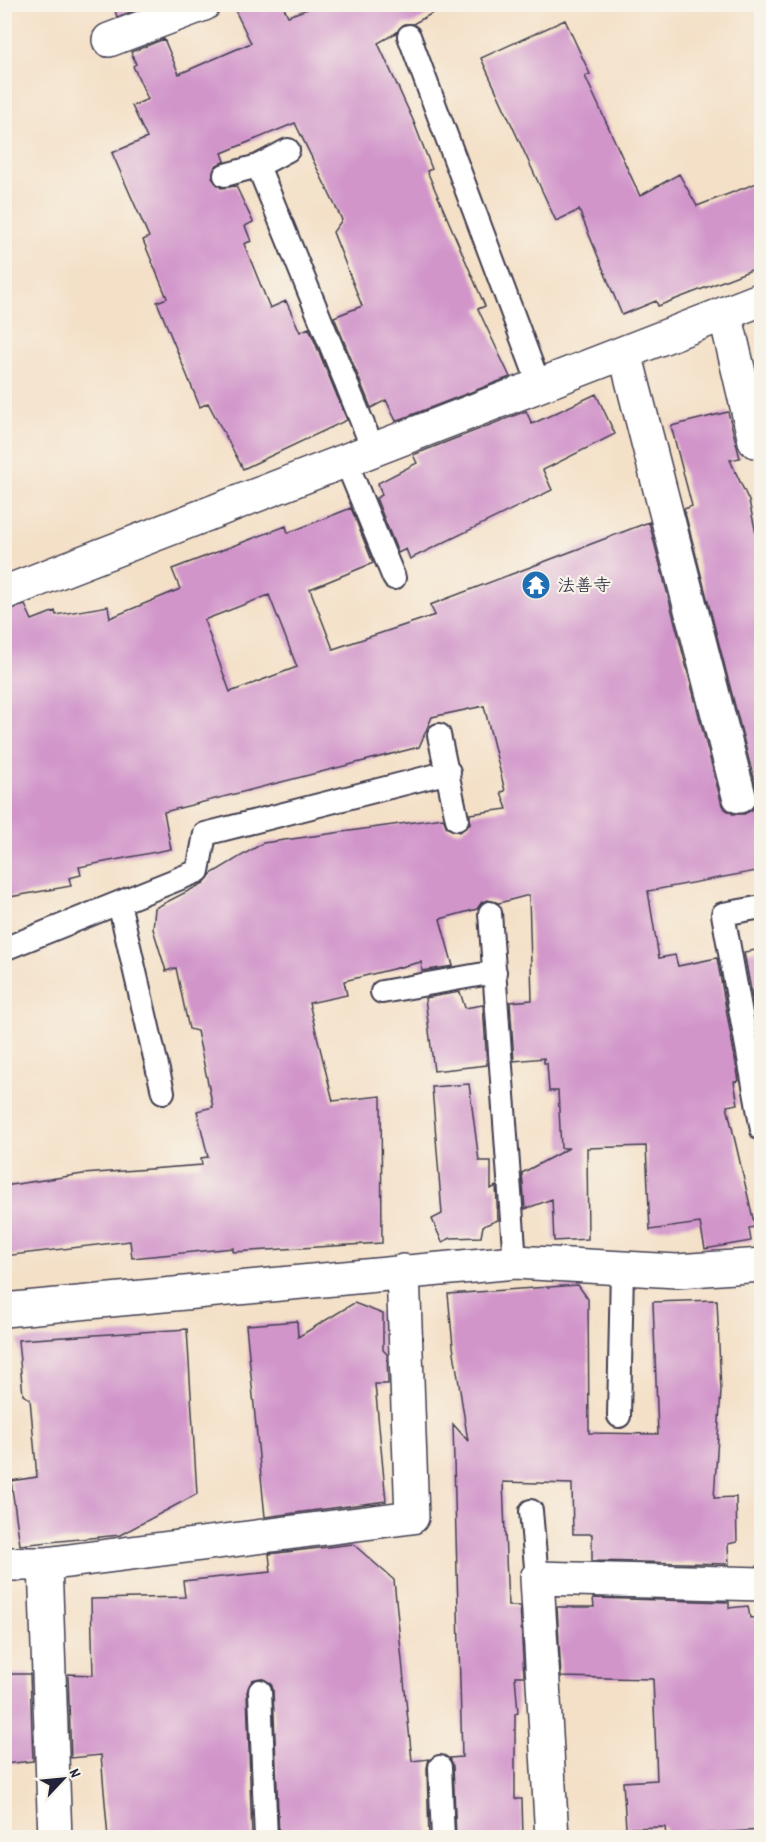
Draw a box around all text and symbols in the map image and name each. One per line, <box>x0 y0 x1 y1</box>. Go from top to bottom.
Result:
temple icon: 法善寺 <box>520 569 552 601</box>
place label: 法善寺 <box>557 575 611 600</box>
north arrow <box>33 1749 93 1809</box>
text: N <box>62 1765 86 1782</box>

